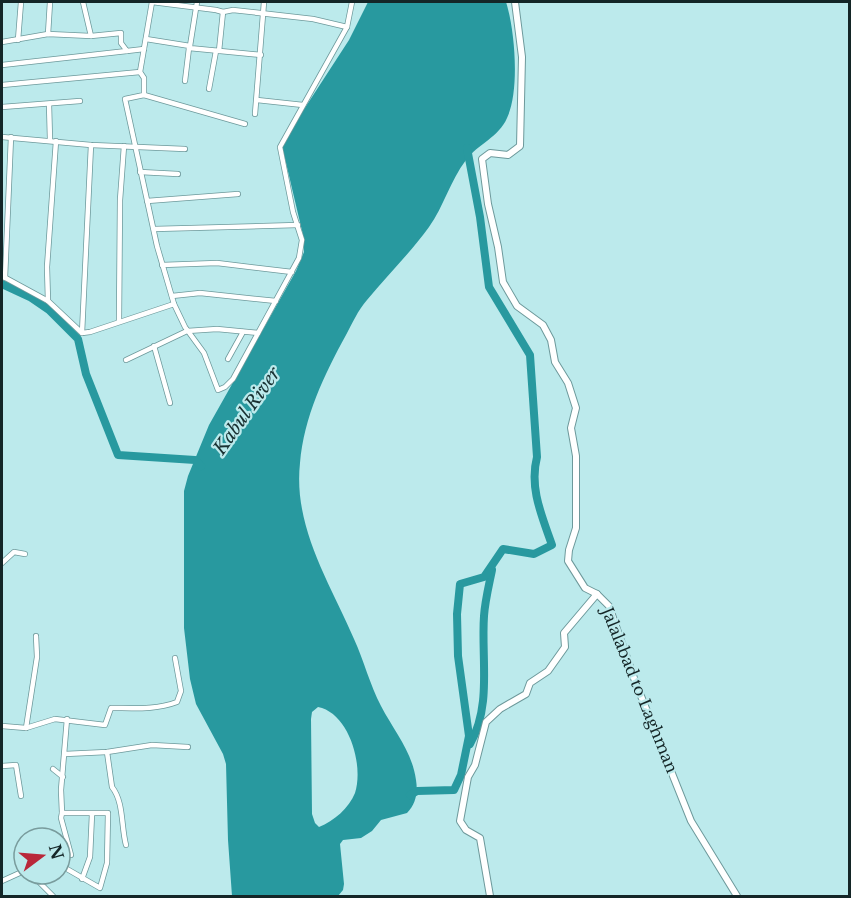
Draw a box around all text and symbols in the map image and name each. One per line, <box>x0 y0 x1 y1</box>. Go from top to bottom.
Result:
water label: Kabul River <box>208 363 286 460</box>
street label: Jalalabad to Laghman <box>597 602 682 776</box>
north arrow <box>12 826 72 886</box>
text: N <box>45 842 68 862</box>

